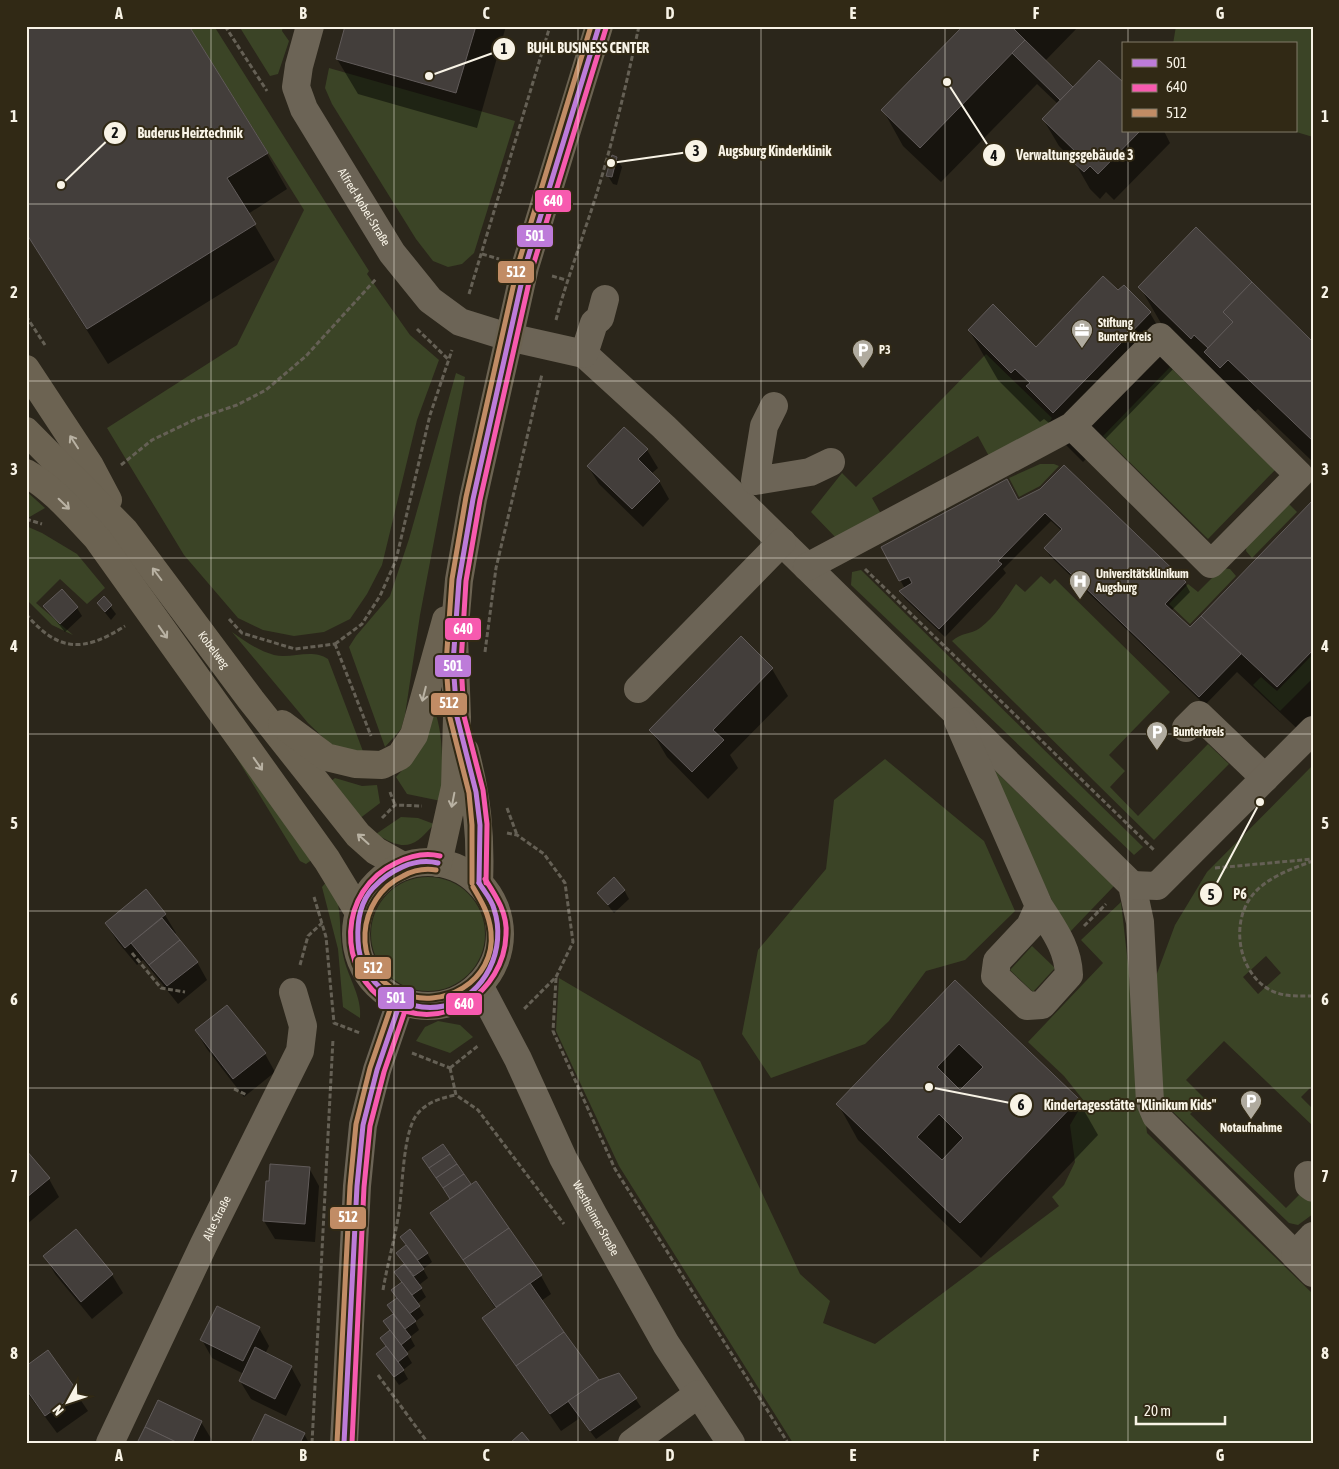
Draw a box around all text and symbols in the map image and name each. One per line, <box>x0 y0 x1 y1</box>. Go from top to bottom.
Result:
text: A <box>114 4 123 22</box>
text: B <box>299 4 307 22</box>
text: C <box>482 4 490 22</box>
text: D <box>666 4 675 22</box>
text: E <box>850 4 857 22</box>
text: F <box>1033 4 1040 22</box>
text: G <box>1216 4 1225 22</box>
callout: BUHL BUSINESS CENTER <box>492 34 659 63</box>
text: 1 <box>500 40 508 57</box>
text: BUHL BUSINESS CENTER <box>527 40 649 56</box>
legend <box>1122 42 1296 132</box>
text: 501 <box>1166 54 1187 71</box>
text: 640 <box>1166 78 1187 95</box>
text: 512 <box>1166 104 1187 121</box>
text: 1 <box>10 107 18 125</box>
text: 1 <box>1321 107 1329 125</box>
callout: Buderus Heiztechnik <box>102 118 253 147</box>
text: 2 <box>111 124 119 141</box>
text: Buderus Heiztechnik <box>137 125 243 141</box>
callout: Augsburg Kinderklinik <box>683 137 841 166</box>
callout: Verwaltungsgebäude 3 <box>981 141 1144 170</box>
text: 3 <box>692 142 700 159</box>
text: Augsburg Kinderklinik <box>718 143 832 159</box>
text: 4 <box>989 147 998 164</box>
text: Verwaltungsgebäude 3 <box>1015 147 1134 163</box>
street label: Alfred-Nobel-Straße <box>335 166 393 249</box>
line badge: 640 <box>534 189 572 213</box>
text: 640 <box>543 193 563 209</box>
line badge: 501 <box>516 224 554 248</box>
text: 501 <box>525 228 545 244</box>
line badge: 512 <box>497 260 535 284</box>
text: 512 <box>506 264 526 280</box>
text: 2 <box>10 283 18 301</box>
text: 2 <box>1321 283 1329 301</box>
place label: Stiftung Bunter Kreis <box>1098 316 1152 344</box>
office icon: Stiftung Bunter Kreis <box>1070 318 1094 349</box>
parking icon: P3 <box>851 338 875 369</box>
place label: P3 <box>879 343 891 357</box>
one-way arrow <box>69 435 79 449</box>
text: 3 <box>10 460 18 478</box>
text: 3 <box>1321 460 1329 478</box>
one-way arrow <box>58 498 70 510</box>
one-way arrow <box>152 567 162 581</box>
place label: Universitätsklinikum Augsburg <box>1095 567 1189 595</box>
hospital icon: Universitätsklinikum Augsburg <box>1068 569 1092 600</box>
line badge: 640 <box>444 617 482 641</box>
text: 640 <box>453 621 473 637</box>
one-way arrow <box>158 625 169 638</box>
street label: Kobelweg <box>195 628 233 672</box>
text: 4 <box>9 637 18 655</box>
text: 4 <box>1320 637 1329 655</box>
line badge: 501 <box>434 654 472 678</box>
text: 501 <box>443 658 463 674</box>
one-way arrow <box>419 685 428 701</box>
line badge: 512 <box>430 692 468 716</box>
text: 512 <box>439 695 459 711</box>
parking icon: Bunterkreis <box>1145 720 1169 751</box>
place label: Bunterkreis <box>1173 725 1225 739</box>
one-way arrow <box>253 757 263 771</box>
one-way arrow <box>447 792 457 808</box>
text: 5 <box>10 814 18 832</box>
text: 5 <box>1321 814 1329 832</box>
one-way arrow <box>357 833 370 845</box>
callout: P6 <box>1198 880 1257 909</box>
text: 5 <box>1207 886 1215 903</box>
text: P6 <box>1233 886 1247 902</box>
line badge: 512 <box>354 956 392 980</box>
text: 512 <box>363 960 383 976</box>
line badge: 501 <box>377 986 415 1010</box>
text: 6 <box>10 990 18 1008</box>
text: 501 <box>386 990 406 1006</box>
text: 6 <box>1321 990 1329 1008</box>
line badge: 640 <box>445 992 483 1016</box>
text: 640 <box>454 996 474 1012</box>
parking icon: Notaufnahme <box>1239 1089 1263 1120</box>
callout: Kindertagesstätte "Klinikum Kids" <box>1009 1090 1226 1119</box>
text: 6 <box>1017 1096 1025 1113</box>
text: Kindertagesstätte "Klinikum Kids" <box>1044 1097 1217 1113</box>
place label: Notaufnahme <box>1220 1121 1283 1135</box>
text: 7 <box>10 1167 18 1185</box>
text: 7 <box>1321 1167 1329 1185</box>
street label: Westheimer Straße <box>570 1178 622 1258</box>
street label: Alte Straße <box>200 1193 234 1243</box>
line badge: 512 <box>329 1206 367 1230</box>
text: 512 <box>338 1209 358 1225</box>
text: 8 <box>10 1344 18 1362</box>
text: 8 <box>1321 1344 1329 1362</box>
north arrow <box>42 1376 92 1426</box>
scale bar <box>1136 1394 1225 1426</box>
text: N <box>49 1402 67 1419</box>
text: 20 m <box>1144 1402 1171 1419</box>
text: A <box>114 1446 123 1464</box>
text: B <box>299 1446 307 1464</box>
text: C <box>482 1446 490 1464</box>
text: D <box>666 1446 675 1464</box>
text: E <box>850 1446 857 1464</box>
text: F <box>1033 1446 1040 1464</box>
text: G <box>1216 1446 1225 1464</box>

